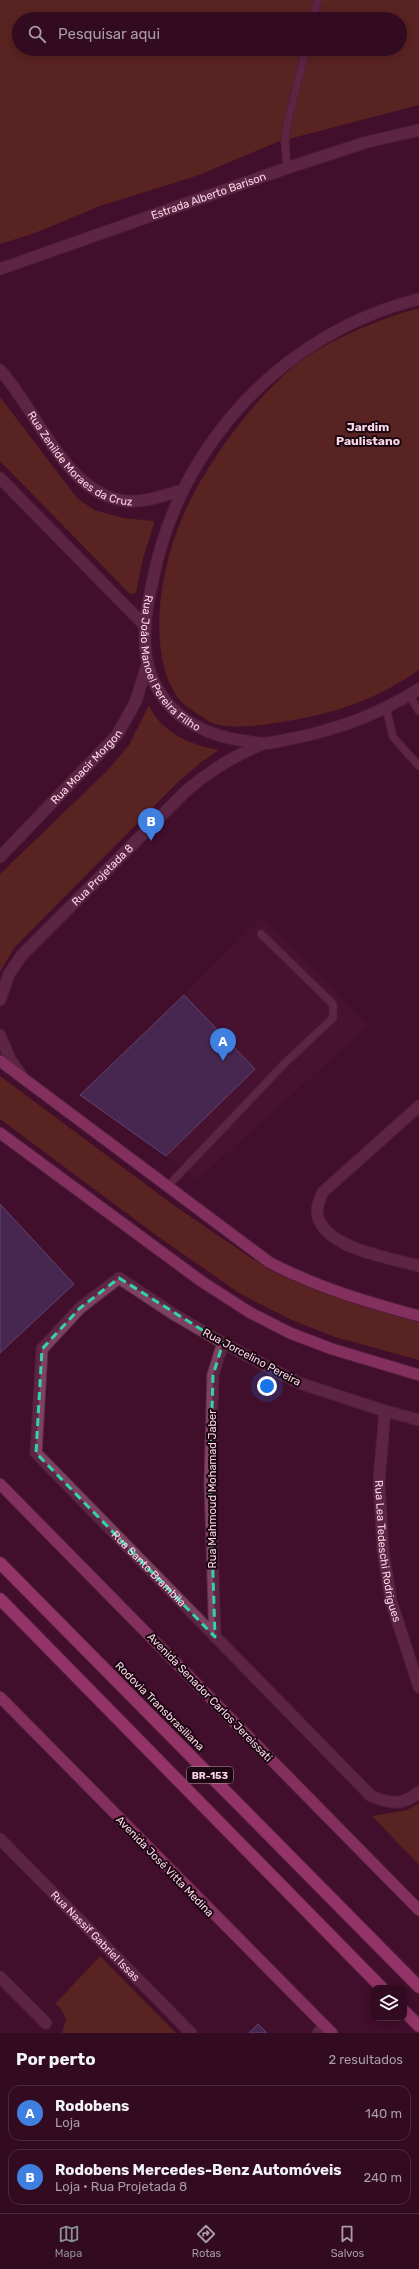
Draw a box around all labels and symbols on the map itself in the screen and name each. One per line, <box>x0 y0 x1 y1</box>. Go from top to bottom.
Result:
street label: Estrada Alberto Barison <box>149 170 268 222</box>
street label: Rua Zenilde Moraes da Cruz <box>25 409 133 508</box>
district label: Jardim Paulistano <box>336 420 400 448</box>
street label: Rua João Manoel Pereira Filho <box>138 594 202 734</box>
street label: Rua Moacir Morgon <box>48 728 126 807</box>
pin: B <box>138 808 164 841</box>
street label: Rua Projetada 8 <box>69 842 136 909</box>
pin: A <box>210 1028 236 1061</box>
street label: Rua Jorcelino Pereira <box>200 1326 303 1389</box>
your location <box>257 1376 277 1396</box>
street label: Rua Mahmoud Mohamad Jaber <box>206 1409 219 1568</box>
street label: Rua Lea Tedeschi Rodrigues <box>372 1480 404 1624</box>
street label: Rua Santo Brambila <box>109 1528 188 1610</box>
street label: Avenida Senador Carlos Jereissati <box>145 1630 275 1764</box>
street label: Rodovia Transbrasiliana <box>112 1659 207 1754</box>
road number: BR-153 <box>187 1767 233 1783</box>
street label: Avenida José Vitta Medina <box>113 1813 216 1919</box>
street label: Rua Nassif Gabriel Issas <box>48 1888 143 1984</box>

